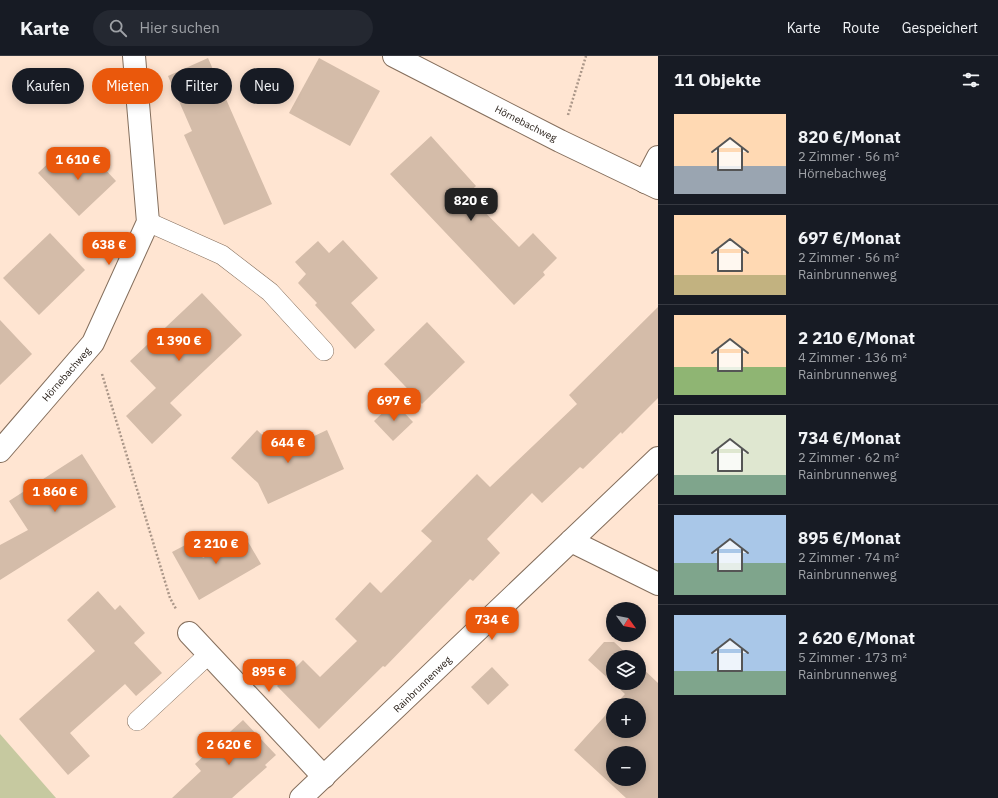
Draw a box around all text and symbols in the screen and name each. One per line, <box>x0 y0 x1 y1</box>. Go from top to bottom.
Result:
search box <box>93 10 373 46</box>
text: Karte <box>20 16 69 40</box>
icon: search <box>107 17 129 39</box>
text: Hier suchen <box>139 18 220 37</box>
text: Karte <box>787 19 821 37</box>
text: Route <box>843 19 880 37</box>
text: Gespeichert <box>902 19 978 37</box>
chip: Kaufen <box>12 68 84 104</box>
chip: Mieten <box>92 68 163 104</box>
chip: Filter <box>171 68 232 104</box>
chip: Neu <box>240 68 294 104</box>
text: 11 Objekte <box>674 69 761 91</box>
icon: filters <box>960 69 982 91</box>
street label: Hörnebachweg <box>493 102 560 145</box>
text: 820 €/Monat <box>798 126 901 148</box>
icon: home <box>706 130 754 178</box>
pin: 1 610 € <box>41 147 115 181</box>
text: 2 Zimmer · 56 m² <box>798 148 899 165</box>
text: 1 610 € <box>55 151 101 168</box>
text: Hörnebachweg <box>798 165 886 182</box>
pin: 820 € <box>443 188 499 222</box>
text: 820 € <box>454 192 488 209</box>
text: 697 €/Monat <box>798 227 901 249</box>
icon: home <box>706 231 754 279</box>
pin: 638 € <box>81 232 137 266</box>
text: 638 € <box>92 236 126 253</box>
text: 2 Zimmer · 56 m² <box>798 249 899 266</box>
text: Rainbrunnenweg <box>798 266 897 283</box>
text: 2 210 €/Monat <box>798 327 915 349</box>
pin: 1 390 € <box>142 328 216 362</box>
icon: home <box>706 331 754 379</box>
text: 1 390 € <box>156 332 202 349</box>
street label: Hörnebachweg <box>39 344 94 404</box>
text: 4 Zimmer · 136 m² <box>798 349 907 366</box>
text: Rainbrunnenweg <box>798 366 897 383</box>
pin: 697 € <box>366 388 422 422</box>
text: 697 € <box>377 392 411 409</box>
text: 734 €/Monat <box>798 427 901 449</box>
pin: 644 € <box>260 430 316 464</box>
icon: home <box>706 431 754 479</box>
text: 644 € <box>271 434 305 451</box>
text: 2 Zimmer · 62 m² <box>798 449 899 466</box>
text: Rainbrunnenweg <box>798 466 897 483</box>
pin: 1 860 € <box>18 479 92 513</box>
text: 1 860 € <box>32 483 78 500</box>
text: 895 €/Monat <box>798 527 901 549</box>
pin: 2 210 € <box>179 531 253 565</box>
icon: home <box>706 531 754 579</box>
text: 2 210 € <box>193 535 239 552</box>
text: 2 Zimmer · 74 m² <box>798 549 899 566</box>
text: Rainbrunnenweg <box>798 566 897 583</box>
north arrow <box>606 602 646 642</box>
map controls <box>606 602 646 786</box>
pin: 734 € <box>464 607 520 641</box>
text: 734 € <box>475 611 509 628</box>
text: 2 620 €/Monat <box>798 627 915 649</box>
icon: home <box>706 631 754 679</box>
text: 5 Zimmer · 173 m² <box>798 649 907 666</box>
button: layers <box>606 650 646 690</box>
street label: Rainbrunnenweg <box>391 653 455 715</box>
pin: 895 € <box>241 659 297 693</box>
text: 895 € <box>252 663 286 680</box>
text: Rainbrunnenweg <box>798 666 897 683</box>
button: + <box>606 698 646 738</box>
pin: 2 620 € <box>192 732 266 766</box>
text: 2 620 € <box>206 736 252 753</box>
button: − <box>606 746 646 786</box>

